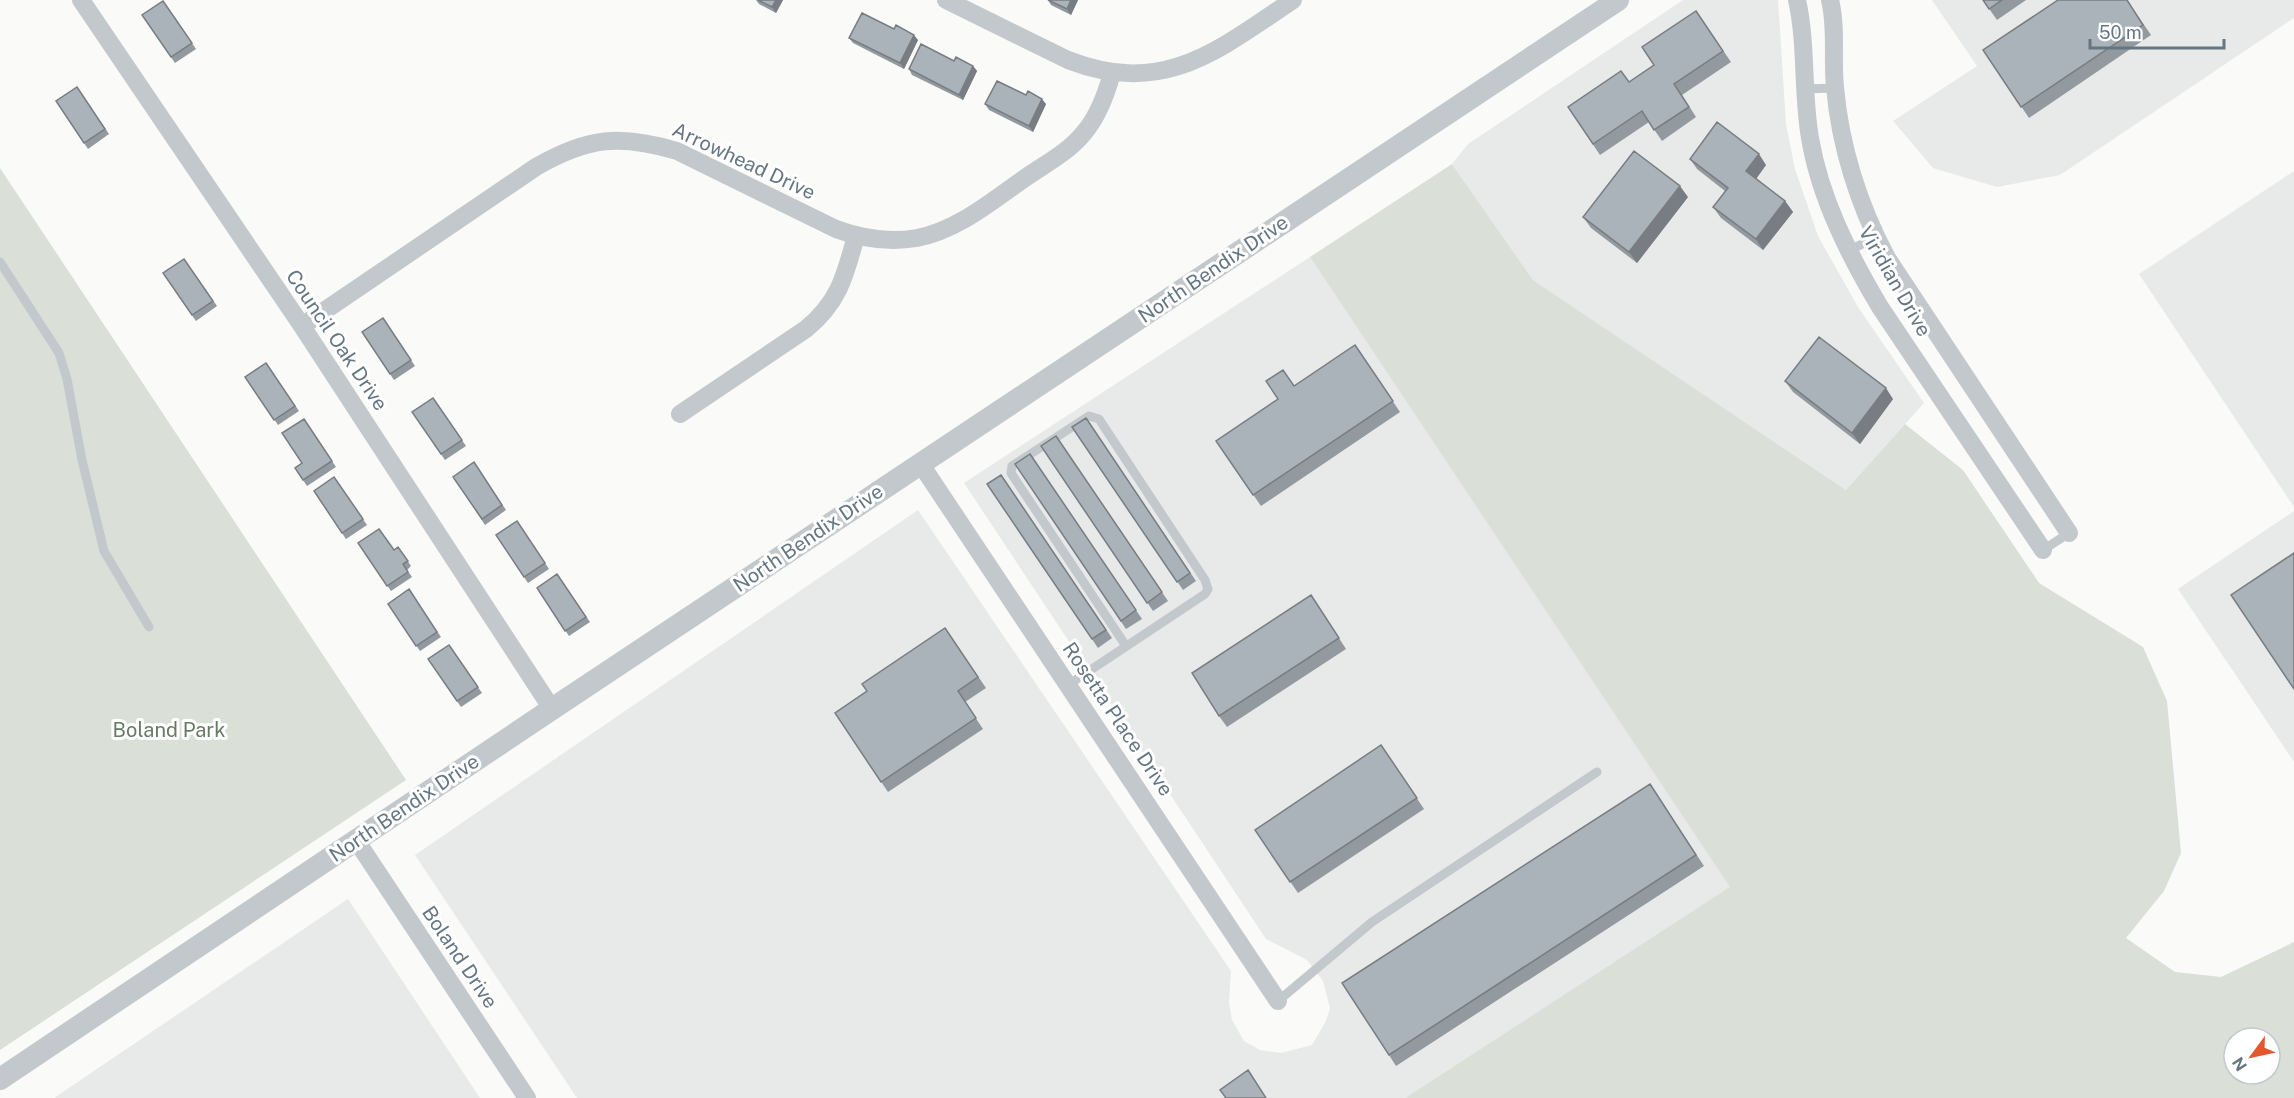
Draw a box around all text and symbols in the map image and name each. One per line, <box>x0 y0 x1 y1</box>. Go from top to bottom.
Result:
scale bar <box>2090 12 2224 50</box>
text: 50 m <box>2099 22 2142 43</box>
street label: Arrowhead Drive <box>669 117 819 205</box>
street label: North Bendix Drive <box>1134 210 1292 328</box>
street label: Viridian Drive <box>1854 221 1936 341</box>
street label: Council Oak Drive <box>281 265 393 415</box>
street label: North Bendix Drive <box>729 479 887 597</box>
street label: Rosetta Place Drive <box>1058 638 1178 800</box>
park label: Boland Park <box>113 718 225 742</box>
street label: North Bendix Drive <box>325 749 483 867</box>
street label: Boland Drive <box>417 901 503 1013</box>
north arrow <box>2222 1026 2282 1086</box>
text: N <box>2228 1053 2251 1074</box>

